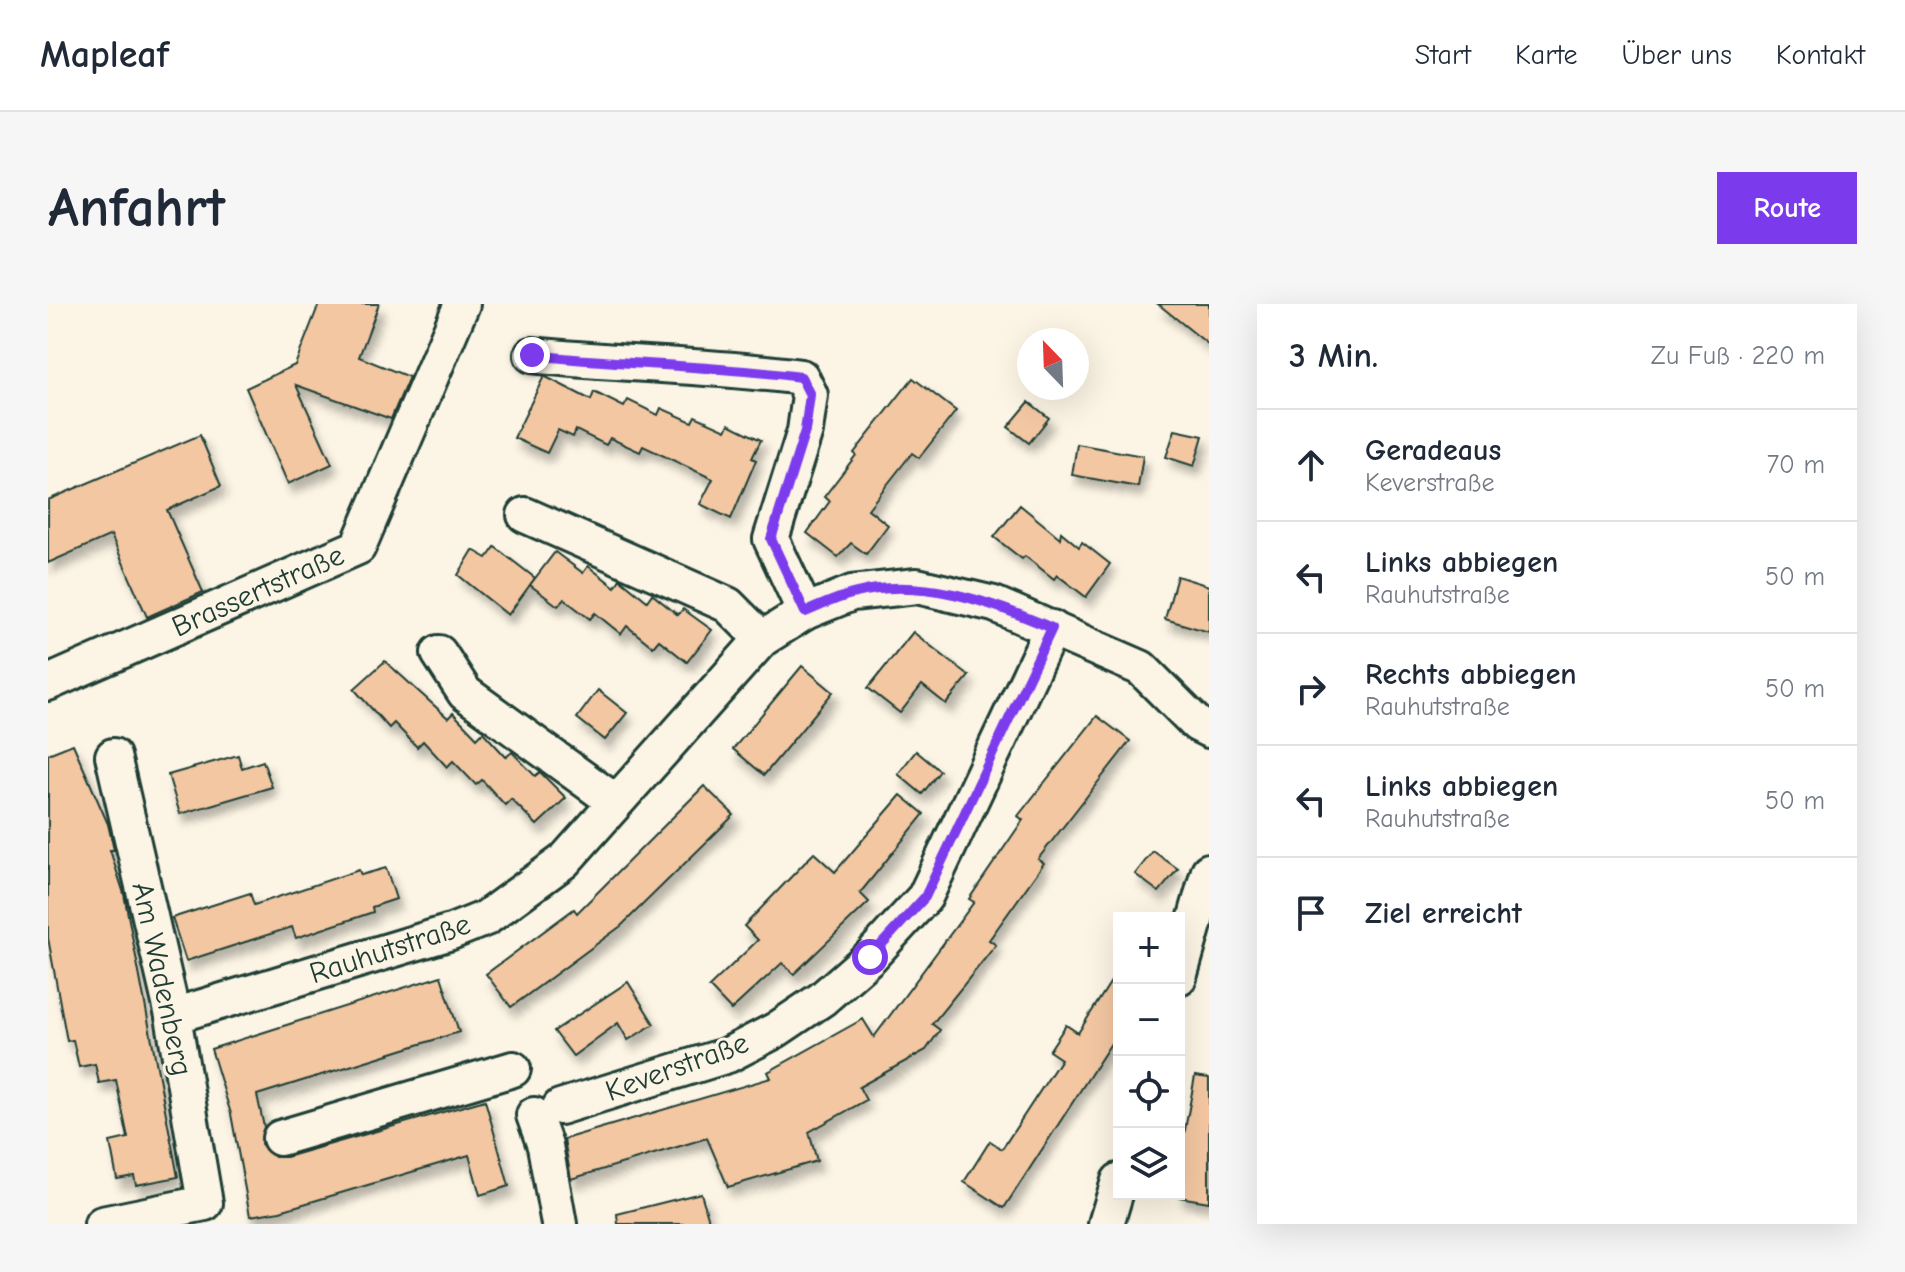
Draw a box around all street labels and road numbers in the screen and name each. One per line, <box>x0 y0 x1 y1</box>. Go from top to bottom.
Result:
street label: Brassertstraße <box>167 537 349 645</box>
street label: Am Wadenberg <box>124 879 200 1079</box>
street label: Rauhutstraße <box>305 907 475 991</box>
street label: Keverstraße <box>601 1025 753 1109</box>

